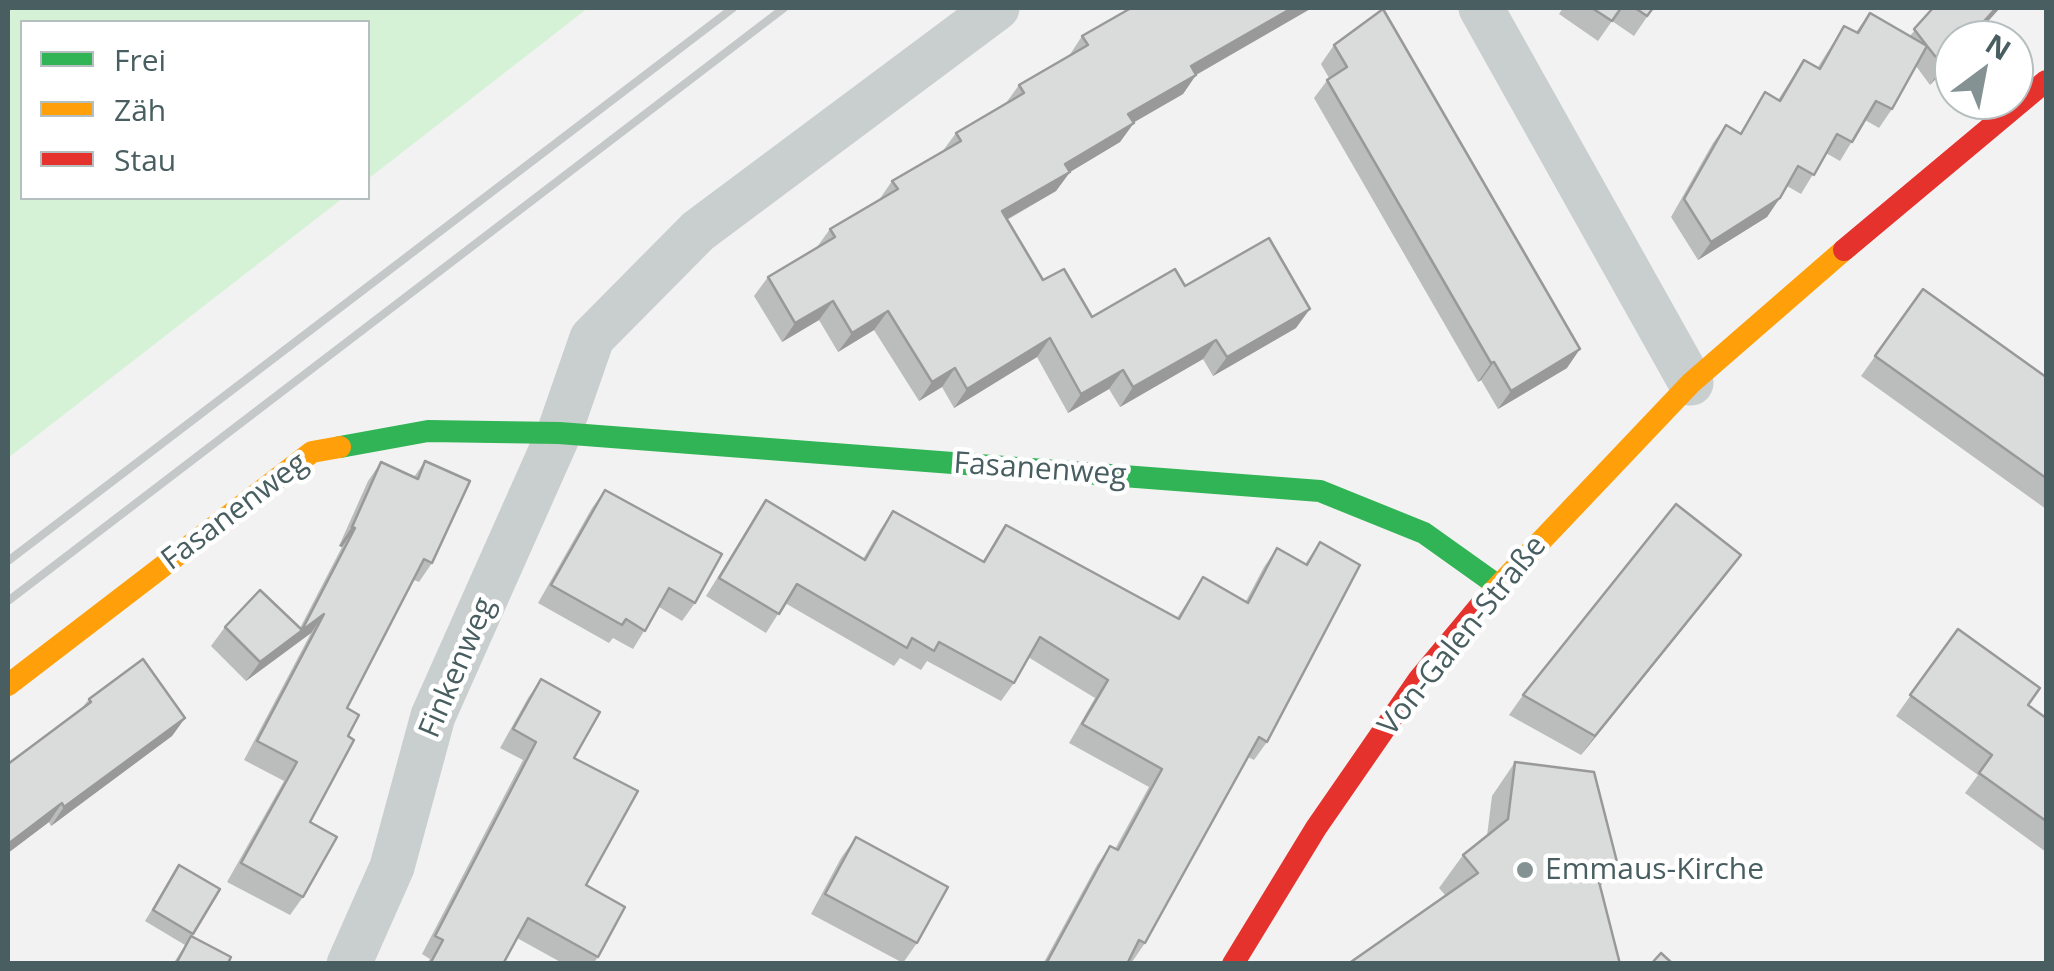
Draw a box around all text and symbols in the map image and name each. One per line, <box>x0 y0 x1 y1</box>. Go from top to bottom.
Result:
legend <box>20 20 370 200</box>
north arrow <box>1934 20 2034 120</box>
text: N <box>1979 24 2019 68</box>
text: Frei <box>114 39 166 80</box>
text: Zäh <box>114 89 166 130</box>
text: Stau <box>114 139 176 180</box>
street label: Fasanenweg <box>155 446 315 578</box>
street label: Fasanenweg <box>952 446 1128 494</box>
street label: Von-Galen-Straße <box>1371 529 1555 743</box>
street label: Finkenweg <box>412 592 504 744</box>
place label: Emmaus-Kirche <box>1545 852 1764 888</box>
marker: Emmaus-Kirche <box>1514 859 1536 881</box>

